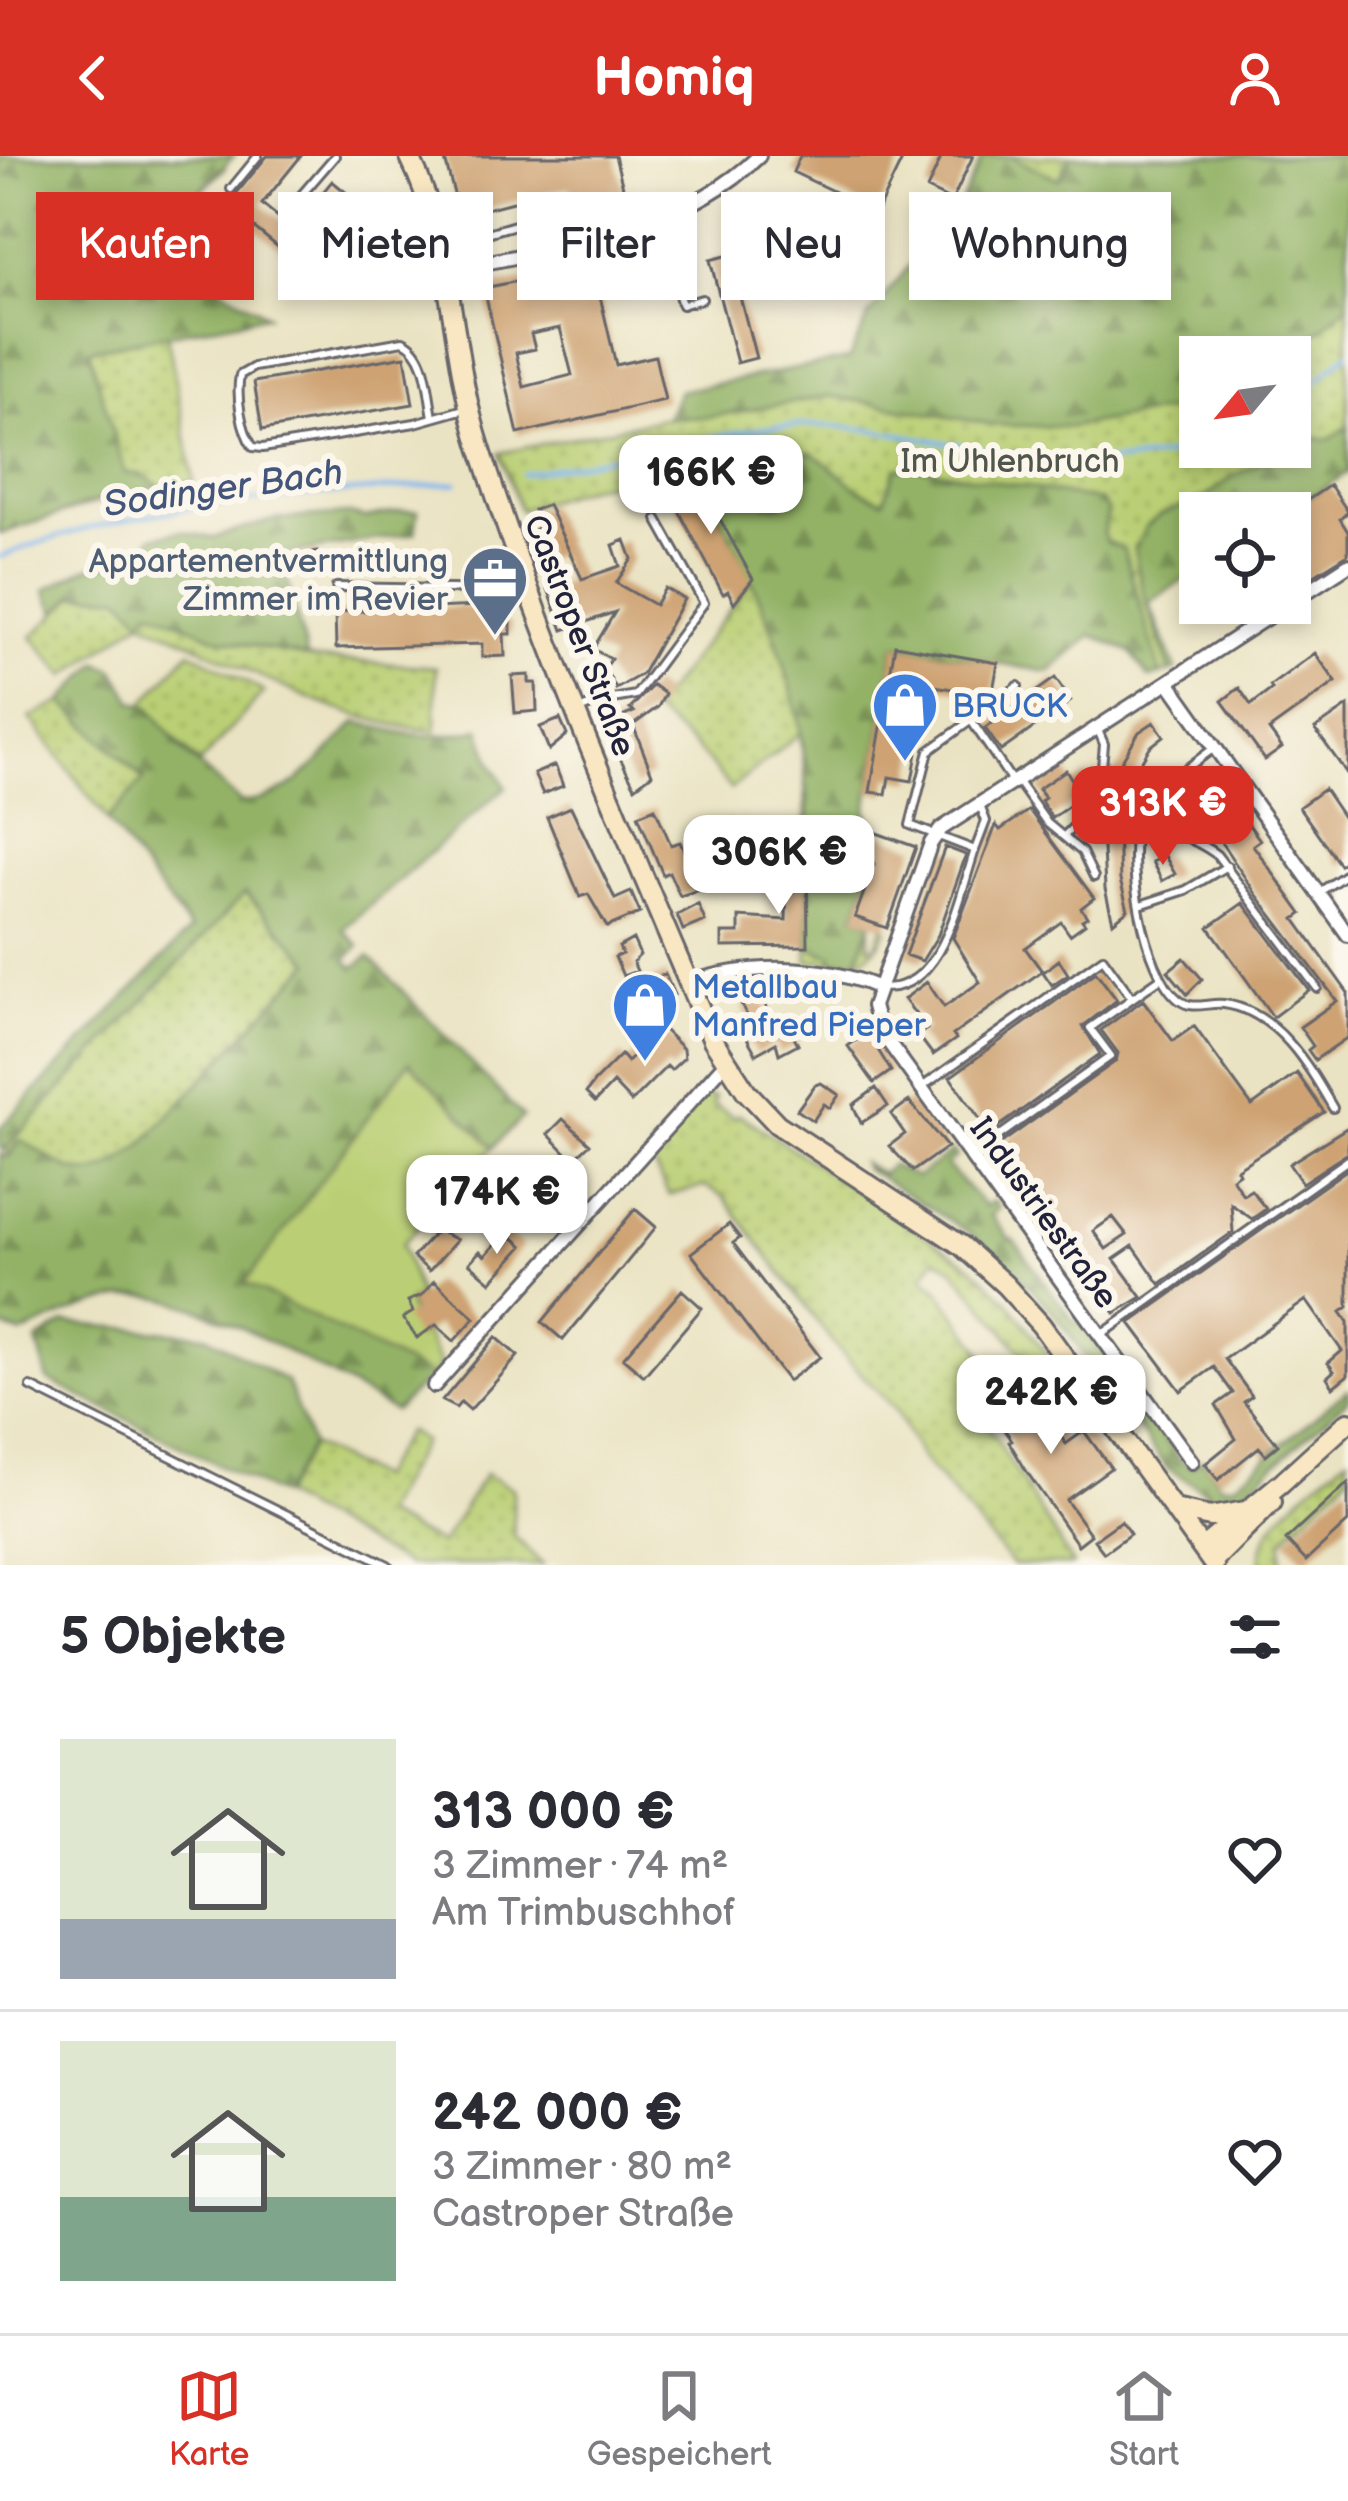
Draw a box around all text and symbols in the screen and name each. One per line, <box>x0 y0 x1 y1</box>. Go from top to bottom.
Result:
icon: back <box>60 45 126 111</box>
icon: person <box>1222 45 1288 111</box>
text: Homiq <box>593 46 755 111</box>
chip: Kaufen <box>36 192 254 300</box>
chip: Mieten <box>278 192 493 300</box>
chip: Filter <box>517 192 697 300</box>
chip: Neu <box>721 192 885 300</box>
chip: Wohnung <box>909 192 1171 300</box>
north arrow <box>1179 336 1311 468</box>
map controls <box>1179 336 1311 624</box>
pin: 166K € <box>613 435 809 537</box>
park label: Im Uhlenbruch <box>900 442 1120 482</box>
text: 166K € <box>646 450 776 497</box>
water label: Sodinger Bach <box>101 451 346 528</box>
button: locate <box>1179 492 1311 624</box>
street label: Castroper Straße <box>515 509 644 762</box>
place label: Appartementvermittlung Zimmer im Revier <box>89 542 449 620</box>
office icon: Appartementvermittlung Zimmer im Revier <box>460 544 530 638</box>
shop icon: BRUCK <box>870 670 940 764</box>
place label: BRUCK <box>952 687 1068 727</box>
pin: 313K € <box>1065 766 1261 868</box>
text: 313K € <box>1099 781 1227 828</box>
pin: 306K € <box>681 815 877 917</box>
text: 306K € <box>710 830 848 877</box>
place label: Metallbau Manfred Pieper <box>692 968 927 1046</box>
shop icon: Metallbau Manfred Pieper <box>610 970 680 1064</box>
street label: Industriestraße <box>961 1110 1126 1316</box>
pin: 174K € <box>399 1155 595 1257</box>
text: 174K € <box>433 1170 561 1217</box>
pin: 242K € <box>953 1355 1149 1457</box>
text: 242K € <box>984 1370 1118 1417</box>
icon: filters <box>1222 1604 1288 1670</box>
text: 5 Objekte <box>60 1607 286 1668</box>
text: 313 000 € <box>432 1782 674 1843</box>
icon: home <box>156 1787 300 1931</box>
icon: heart <box>1222 1826 1288 1892</box>
text: 3 Zimmer · 74 m² <box>432 1843 728 1890</box>
text: Am Trimbuschhof <box>432 1890 735 1937</box>
text: 242 000 € <box>432 2083 682 2144</box>
icon: home <box>156 2089 300 2233</box>
icon: heart <box>1222 2128 1288 2194</box>
text: 3 Zimmer · 80 m² <box>432 2144 732 2191</box>
text: Castroper Straße <box>432 2191 734 2238</box>
tab: Karte <box>169 2363 249 2475</box>
tab: Gespeichert <box>587 2363 772 2475</box>
tab: Start <box>1109 2363 1179 2475</box>

